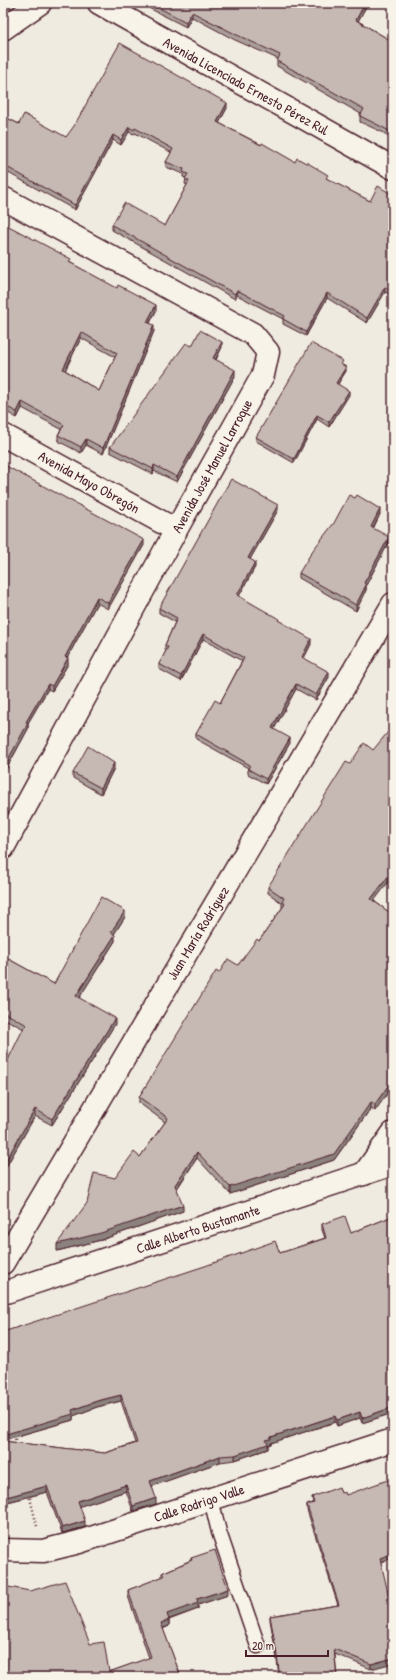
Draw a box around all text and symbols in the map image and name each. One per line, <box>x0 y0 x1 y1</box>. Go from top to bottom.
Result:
street label: Avenida Licenciado Ernesto Pérez Rul <box>160 32 333 139</box>
street label: Avenida José Manuel Larroque <box>167 395 257 536</box>
street label: Avenida Mayo Obregón <box>35 446 143 518</box>
street label: Juan María Rodríguez <box>162 882 234 984</box>
street label: Calle Alberto Bustamante <box>134 1199 263 1258</box>
street label: Calle Rodrigo Valle <box>151 1479 247 1527</box>
scale bar <box>246 1632 328 1658</box>
text: 20 m <box>252 1637 274 1654</box>

